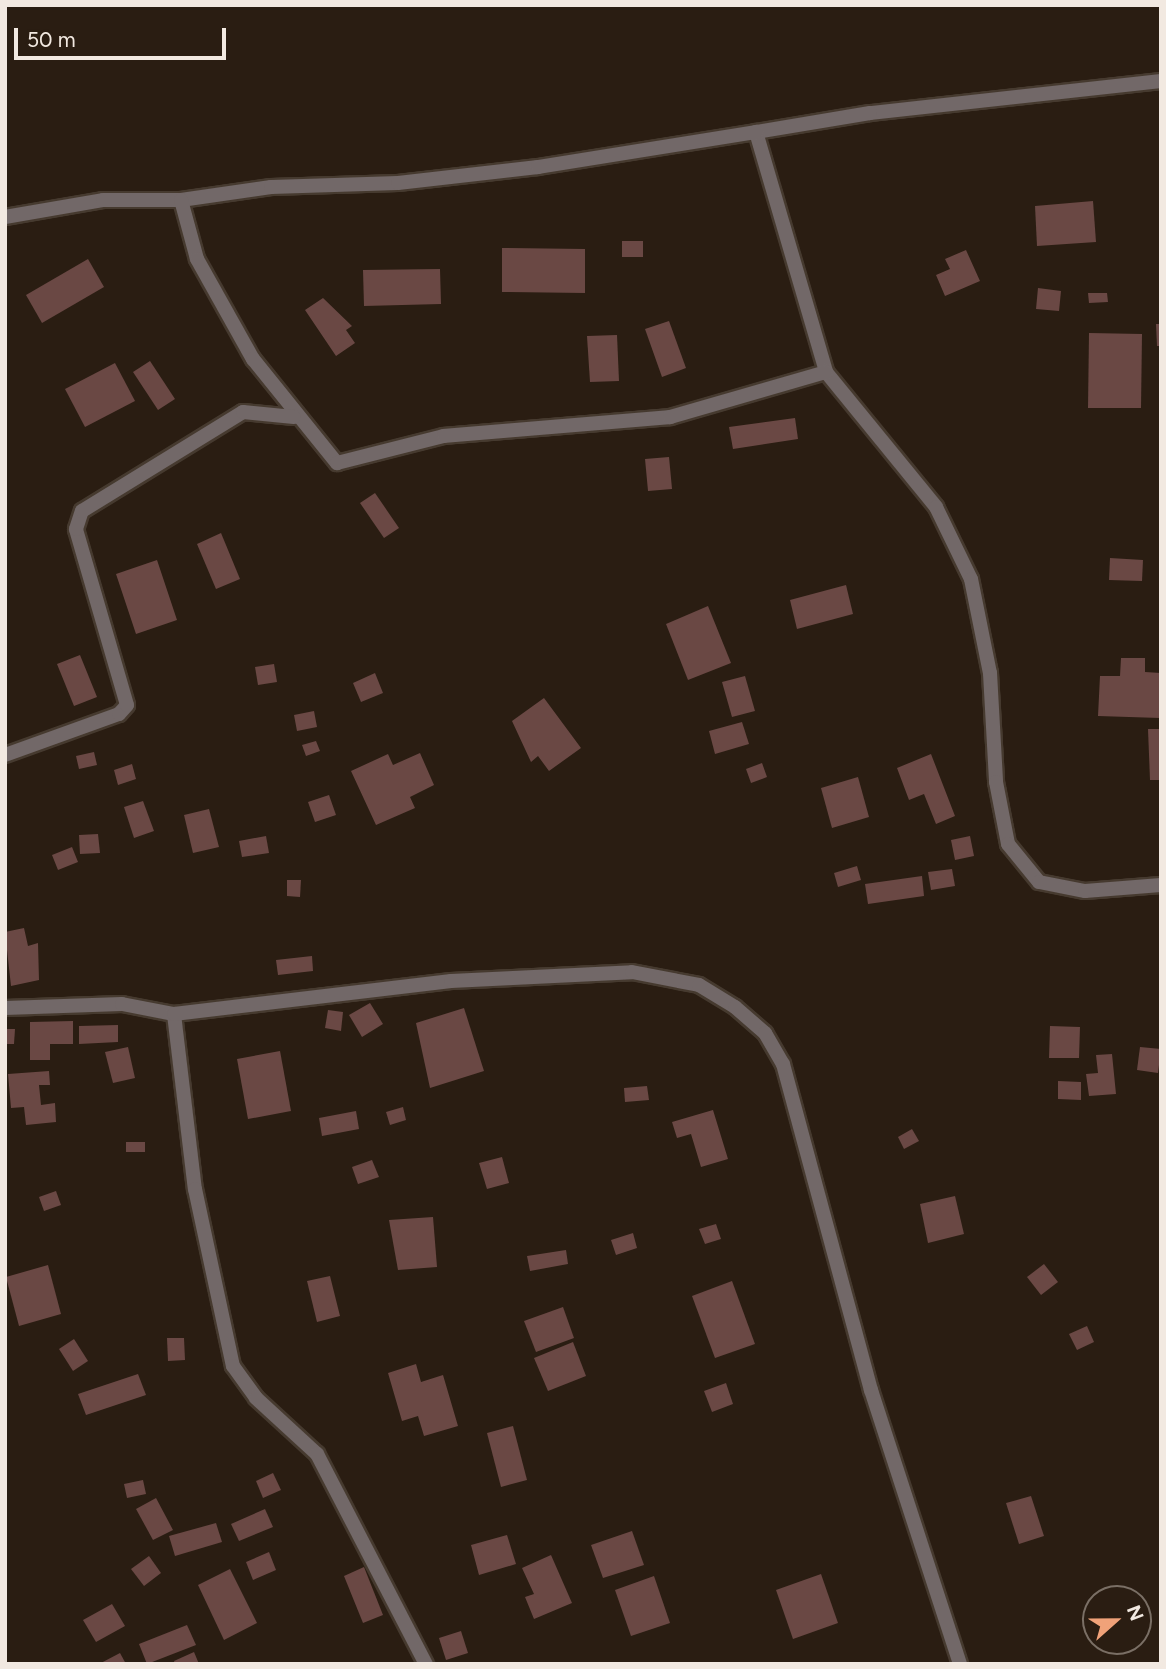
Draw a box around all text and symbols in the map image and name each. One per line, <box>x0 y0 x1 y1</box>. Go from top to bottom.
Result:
scale bar <box>18 14 229 58</box>
text: 50 m <box>27 27 76 52</box>
north arrow <box>1082 1585 1152 1655</box>
text: N <box>1122 1602 1149 1624</box>

